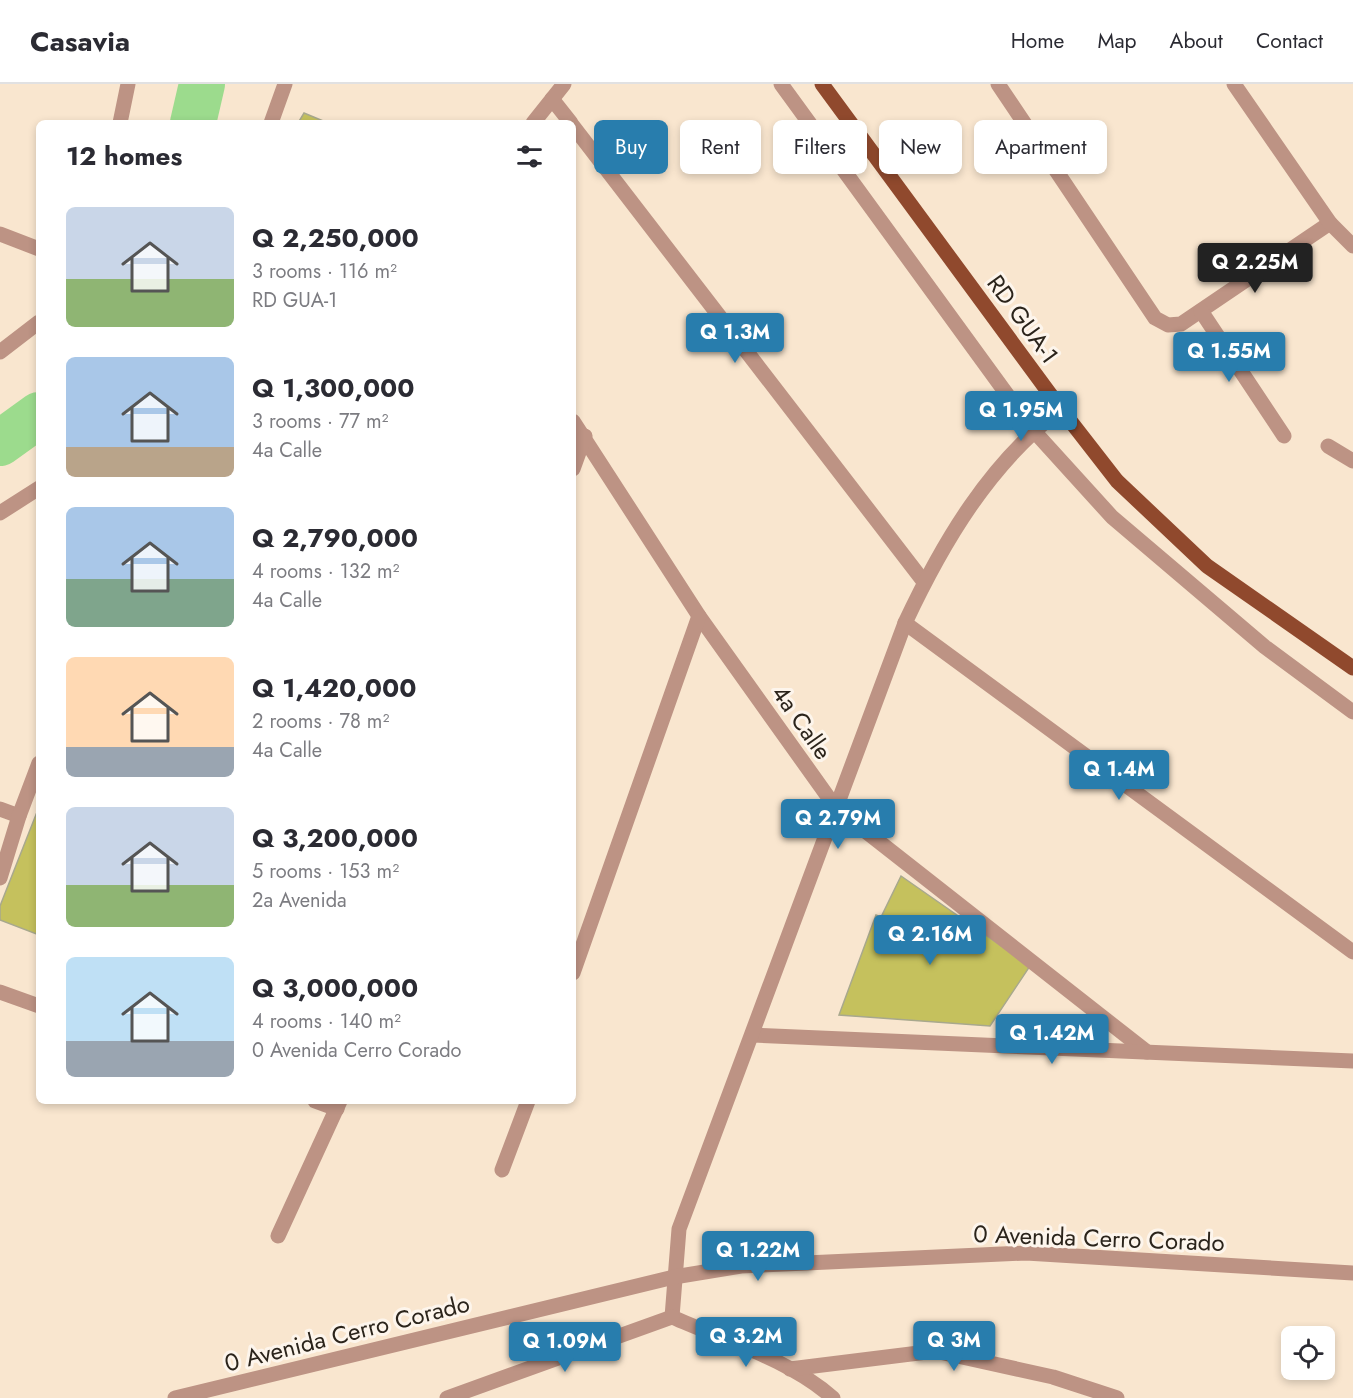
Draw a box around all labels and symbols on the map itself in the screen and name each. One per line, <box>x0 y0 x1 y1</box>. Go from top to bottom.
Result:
pin: Q 2.25M <box>1200 243 1310 294</box>
street label: RD GUA-1 <box>979 267 1067 371</box>
pin: Q 1.3M <box>686 313 784 364</box>
pin: Q 1.55M <box>1174 332 1284 383</box>
pin: Q 1.95M <box>966 391 1076 442</box>
street label: 4a Calle <box>764 678 840 766</box>
pin: Q 1.4M <box>1070 750 1168 801</box>
pin: Q 2.79M <box>783 799 893 850</box>
pin: Q 2.16M <box>875 915 985 966</box>
pin: Q 1.42M <box>997 1014 1107 1065</box>
street label: 0 Avenida Cerro Corado <box>973 1216 1225 1260</box>
pin: Q 1.22M <box>703 1231 813 1282</box>
street label: 0 Avenida Cerro Corado <box>221 1286 473 1380</box>
pin: Q 3.2M <box>697 1317 795 1368</box>
pin: Q 3M <box>918 1321 990 1372</box>
pin: Q 1.09M <box>510 1322 620 1373</box>

